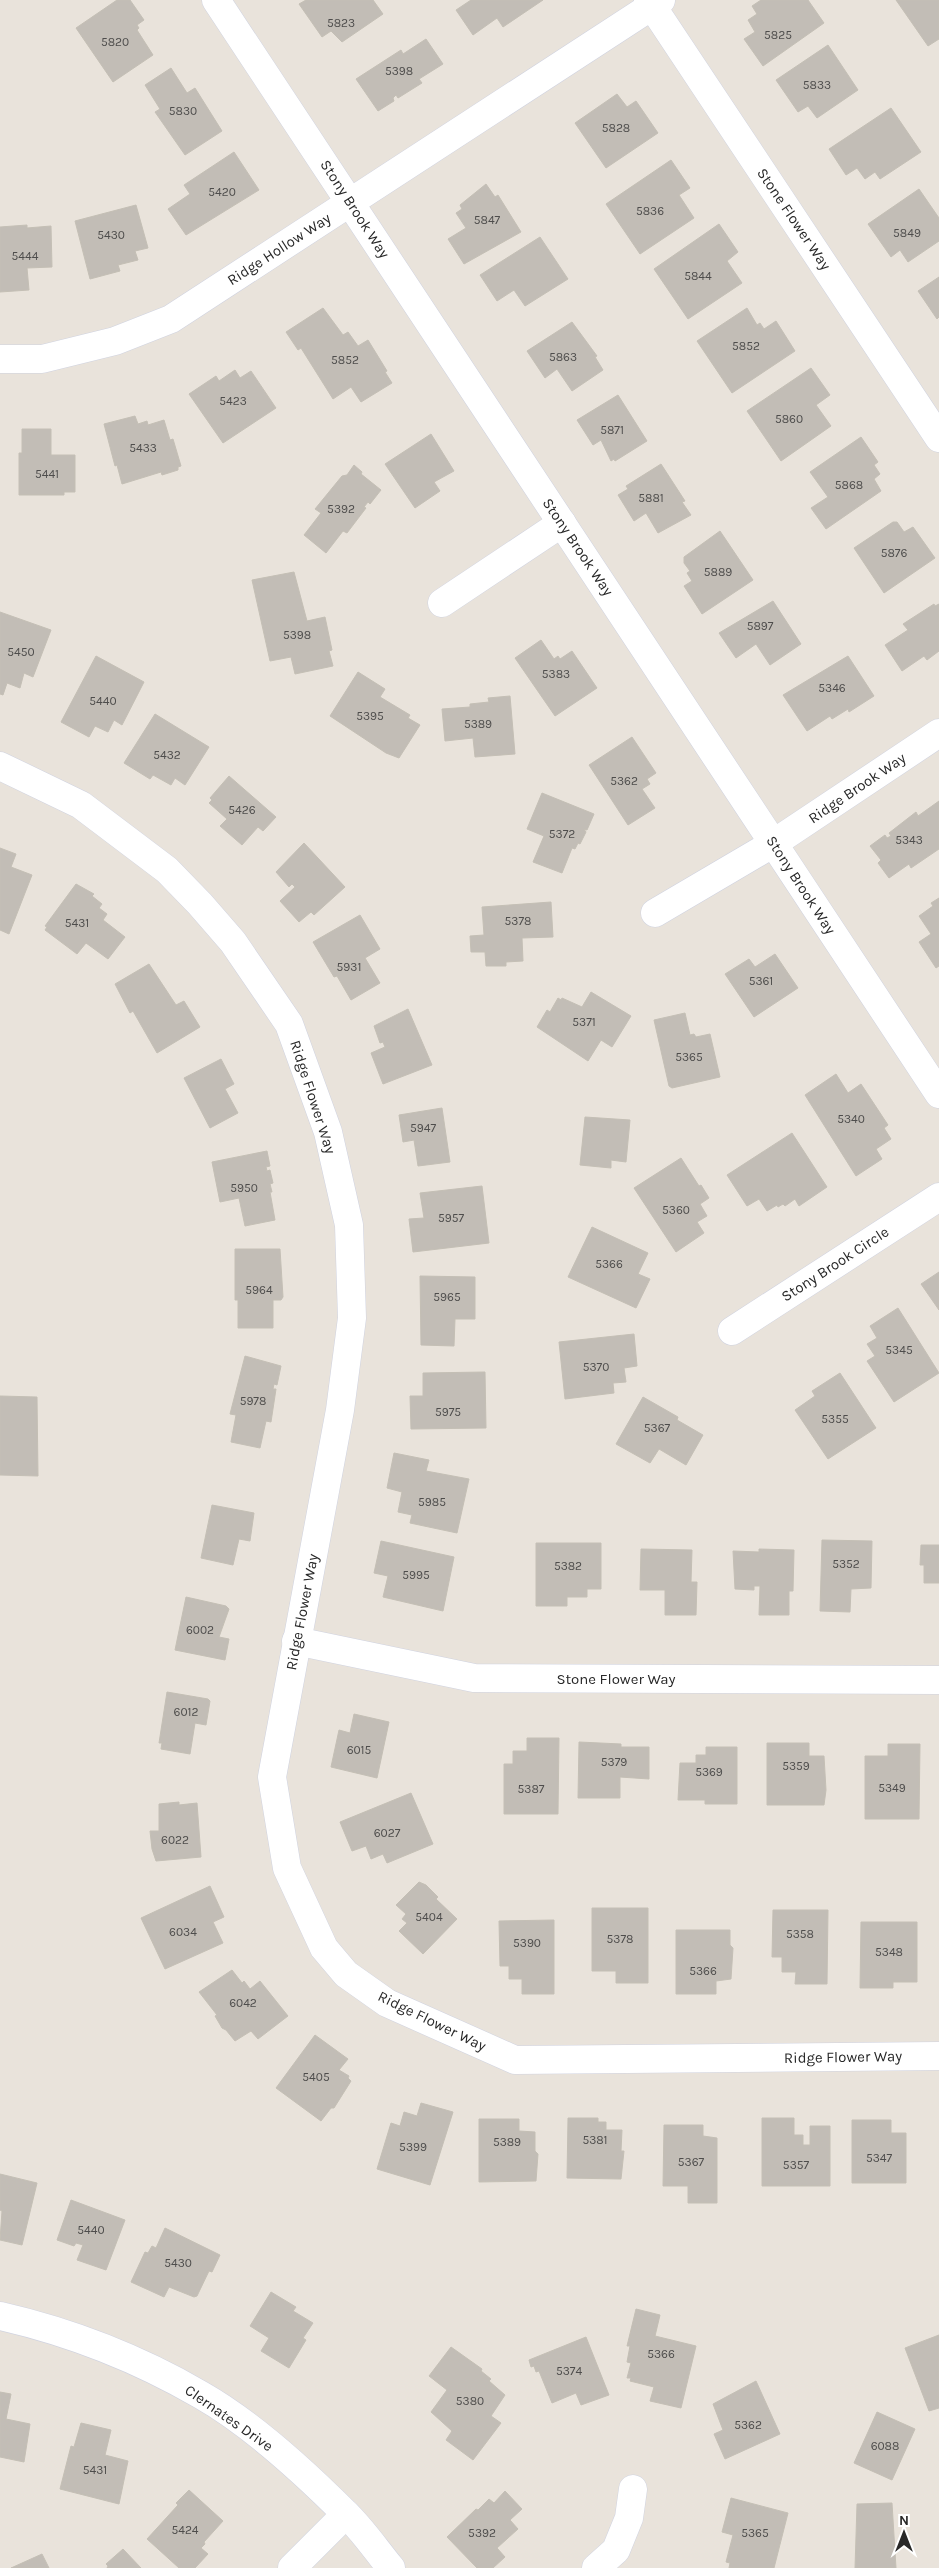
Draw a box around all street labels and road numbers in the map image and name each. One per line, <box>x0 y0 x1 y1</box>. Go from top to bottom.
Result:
street label: Stony Brook Way <box>316 156 394 262</box>
street label: Stone Flower Way <box>753 165 835 273</box>
street label: Ridge Hollow Way <box>224 209 334 289</box>
street label: Stony Brook Way <box>539 495 617 599</box>
street label: Ridge Brook Way <box>805 749 909 827</box>
street label: Stony Brook Way <box>762 832 840 938</box>
street label: Ridge Flower Way <box>286 1038 340 1156</box>
street label: Stony Brook Circle <box>778 1223 892 1305</box>
street label: Ridge Flower Way <box>282 1552 322 1672</box>
street label: Stone Flower Way <box>556 1670 676 1688</box>
street label: Ridge Flower Way <box>375 1987 489 2055</box>
street label: Ridge Flower Way <box>784 2047 902 2067</box>
street label: Clernates Drive <box>181 2381 277 2455</box>

